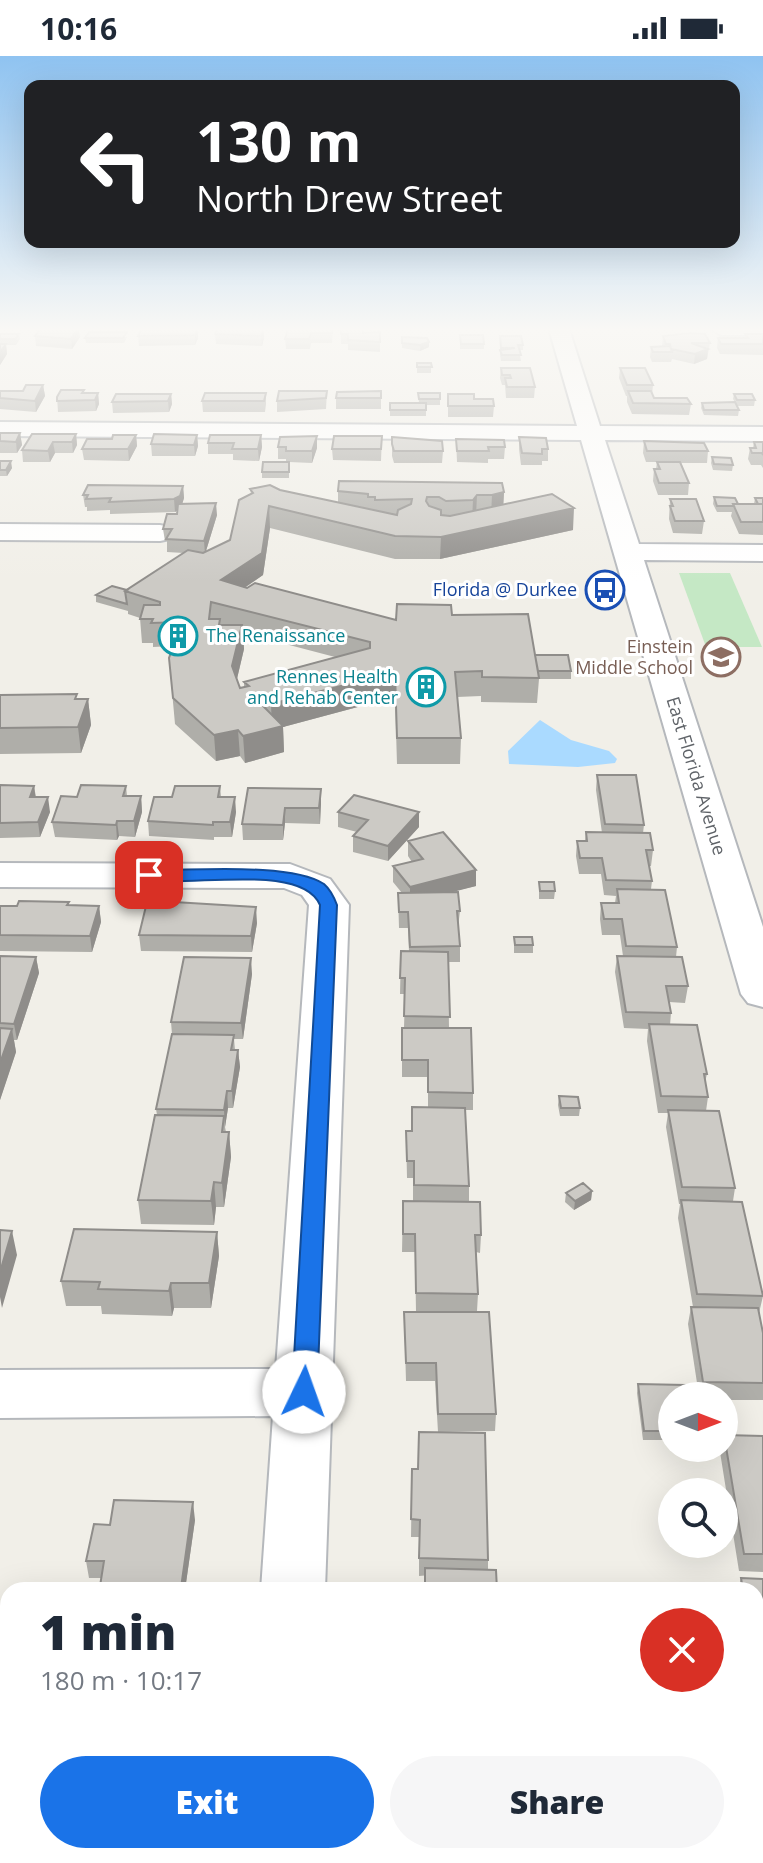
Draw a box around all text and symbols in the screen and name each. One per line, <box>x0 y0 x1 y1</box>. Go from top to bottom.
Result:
text: 10:16 <box>40 8 117 49</box>
text: 130 m <box>196 102 362 178</box>
icon: left <box>64 112 168 216</box>
text: North Drew Street <box>196 174 503 223</box>
bus stop icon: Florida @ Durkee <box>584 569 626 611</box>
place label: Florida @ Durkee <box>433 577 577 601</box>
building icon: The Renaissance <box>157 615 199 657</box>
place label: The Renaissance <box>206 623 345 647</box>
place label: Einstein Middle School <box>575 634 693 679</box>
school or university icon: Einstein Middle School <box>700 636 742 678</box>
place label: Rennes Health and Rehab Center <box>247 664 399 709</box>
building icon: Rennes Health and Rehab Center <box>405 666 447 708</box>
street label: East Florida Avenue <box>661 693 732 858</box>
pin <box>115 841 183 909</box>
icon: arrive <box>127 853 171 897</box>
position arrow <box>262 1350 346 1434</box>
north arrow <box>658 1382 738 1462</box>
map controls <box>658 1382 738 1558</box>
button: search <box>658 1478 738 1558</box>
text: 1 min <box>40 1599 176 1664</box>
button: close <box>640 1608 724 1692</box>
text: 180 m · 10:17 <box>40 1662 202 1698</box>
button: Exit <box>40 1756 374 1848</box>
button: Share <box>390 1756 724 1848</box>

